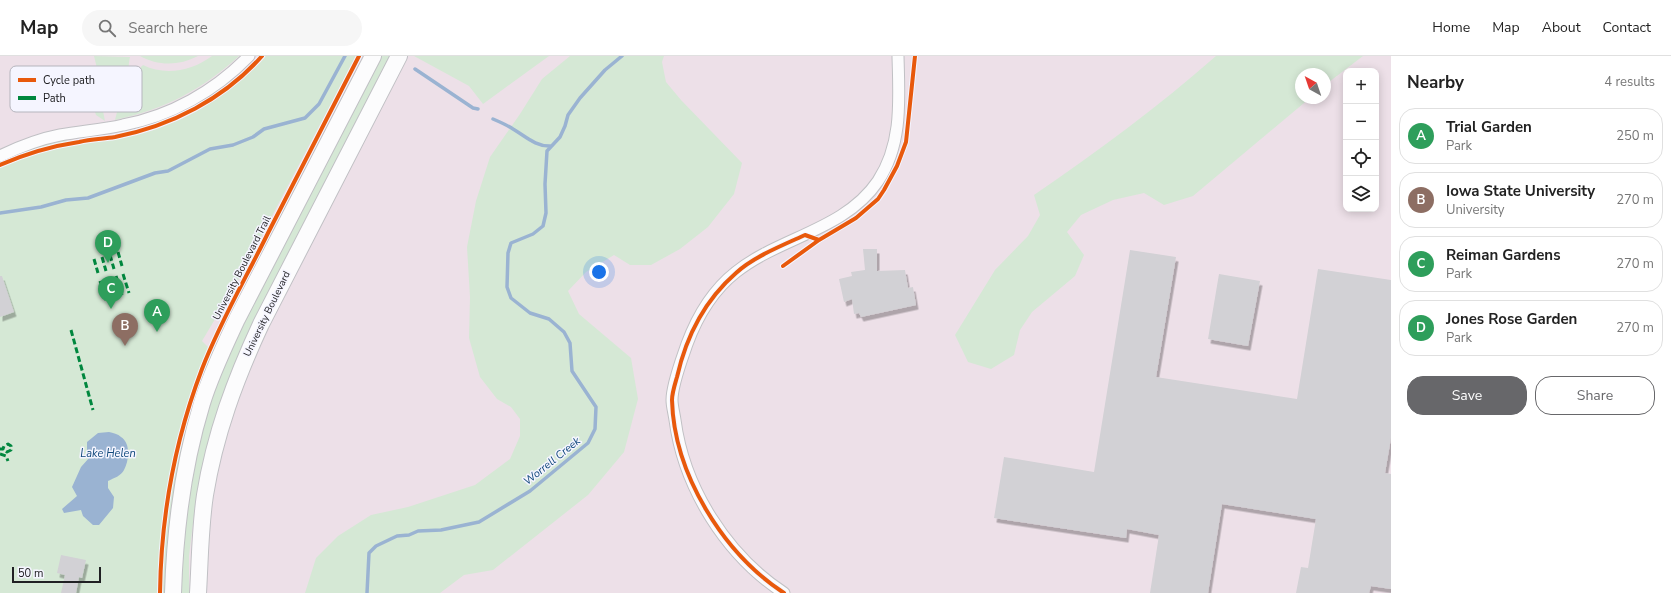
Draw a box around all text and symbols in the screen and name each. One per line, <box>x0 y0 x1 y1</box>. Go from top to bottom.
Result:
search box <box>82 10 362 46</box>
text: Map <box>20 15 58 41</box>
icon: search <box>96 17 118 39</box>
text: Search here <box>128 18 208 38</box>
text: Home <box>1432 18 1470 37</box>
text: Map <box>1492 18 1520 37</box>
text: About <box>1542 18 1581 37</box>
text: Contact <box>1603 18 1651 37</box>
legend <box>10 66 142 112</box>
north arrow <box>1295 68 1331 104</box>
map controls <box>1343 68 1379 212</box>
button: + <box>1343 68 1379 104</box>
text: Nearby <box>1407 71 1464 94</box>
text: Cycle path <box>43 73 95 88</box>
text: 4 results <box>1604 73 1655 91</box>
text: Path <box>43 91 66 106</box>
button: − <box>1343 104 1379 140</box>
text: Trial Garden <box>1446 117 1532 137</box>
text: A <box>1416 127 1426 145</box>
text: 250 m <box>1616 127 1654 145</box>
text: Park <box>1446 137 1472 155</box>
button: locate <box>1343 140 1379 176</box>
button: layers <box>1343 176 1379 212</box>
text: Iowa State University <box>1446 181 1595 201</box>
text: B <box>1417 191 1425 209</box>
text: 270 m <box>1616 191 1654 209</box>
text: University <box>1446 201 1505 219</box>
street label: University Boulevard Trail <box>210 214 274 322</box>
pin: D <box>95 230 121 263</box>
text: Reiman Gardens <box>1446 245 1560 265</box>
text: C <box>1417 255 1425 273</box>
text: 270 m <box>1616 255 1654 273</box>
your location <box>589 262 609 282</box>
text: Park <box>1446 265 1472 283</box>
street label: University Boulevard <box>241 269 293 359</box>
pin: C <box>98 276 124 309</box>
pin: A <box>144 299 170 332</box>
text: Jones Rose Garden <box>1446 309 1577 329</box>
pin: B <box>112 313 138 346</box>
text: D <box>1416 319 1426 337</box>
text: 270 m <box>1616 319 1654 337</box>
text: Park <box>1446 329 1472 347</box>
button: Save <box>1407 376 1527 415</box>
button: Share <box>1535 376 1655 415</box>
water label: Worrell Creek <box>520 433 584 489</box>
water label: Lake Helen <box>80 446 136 461</box>
scale bar <box>12 565 101 584</box>
text: 50 m <box>18 566 43 581</box>

